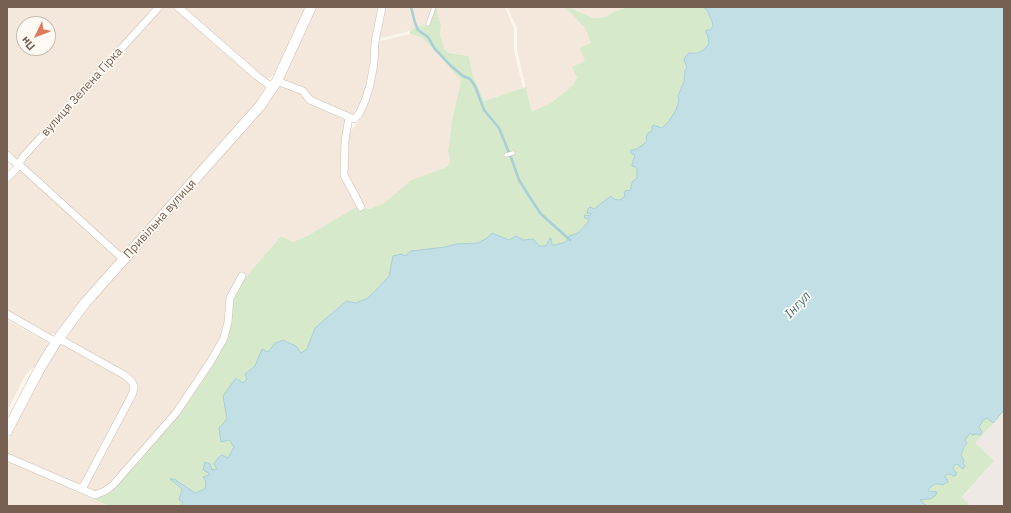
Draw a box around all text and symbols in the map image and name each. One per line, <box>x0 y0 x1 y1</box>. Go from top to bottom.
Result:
north arrow <box>16 16 56 56</box>
text: Пн <box>18 33 38 54</box>
street label: вулиця Зелена Гірка <box>38 45 126 139</box>
street label: Привільна вулиця <box>121 177 199 261</box>
water label: Інгул <box>782 288 814 322</box>

